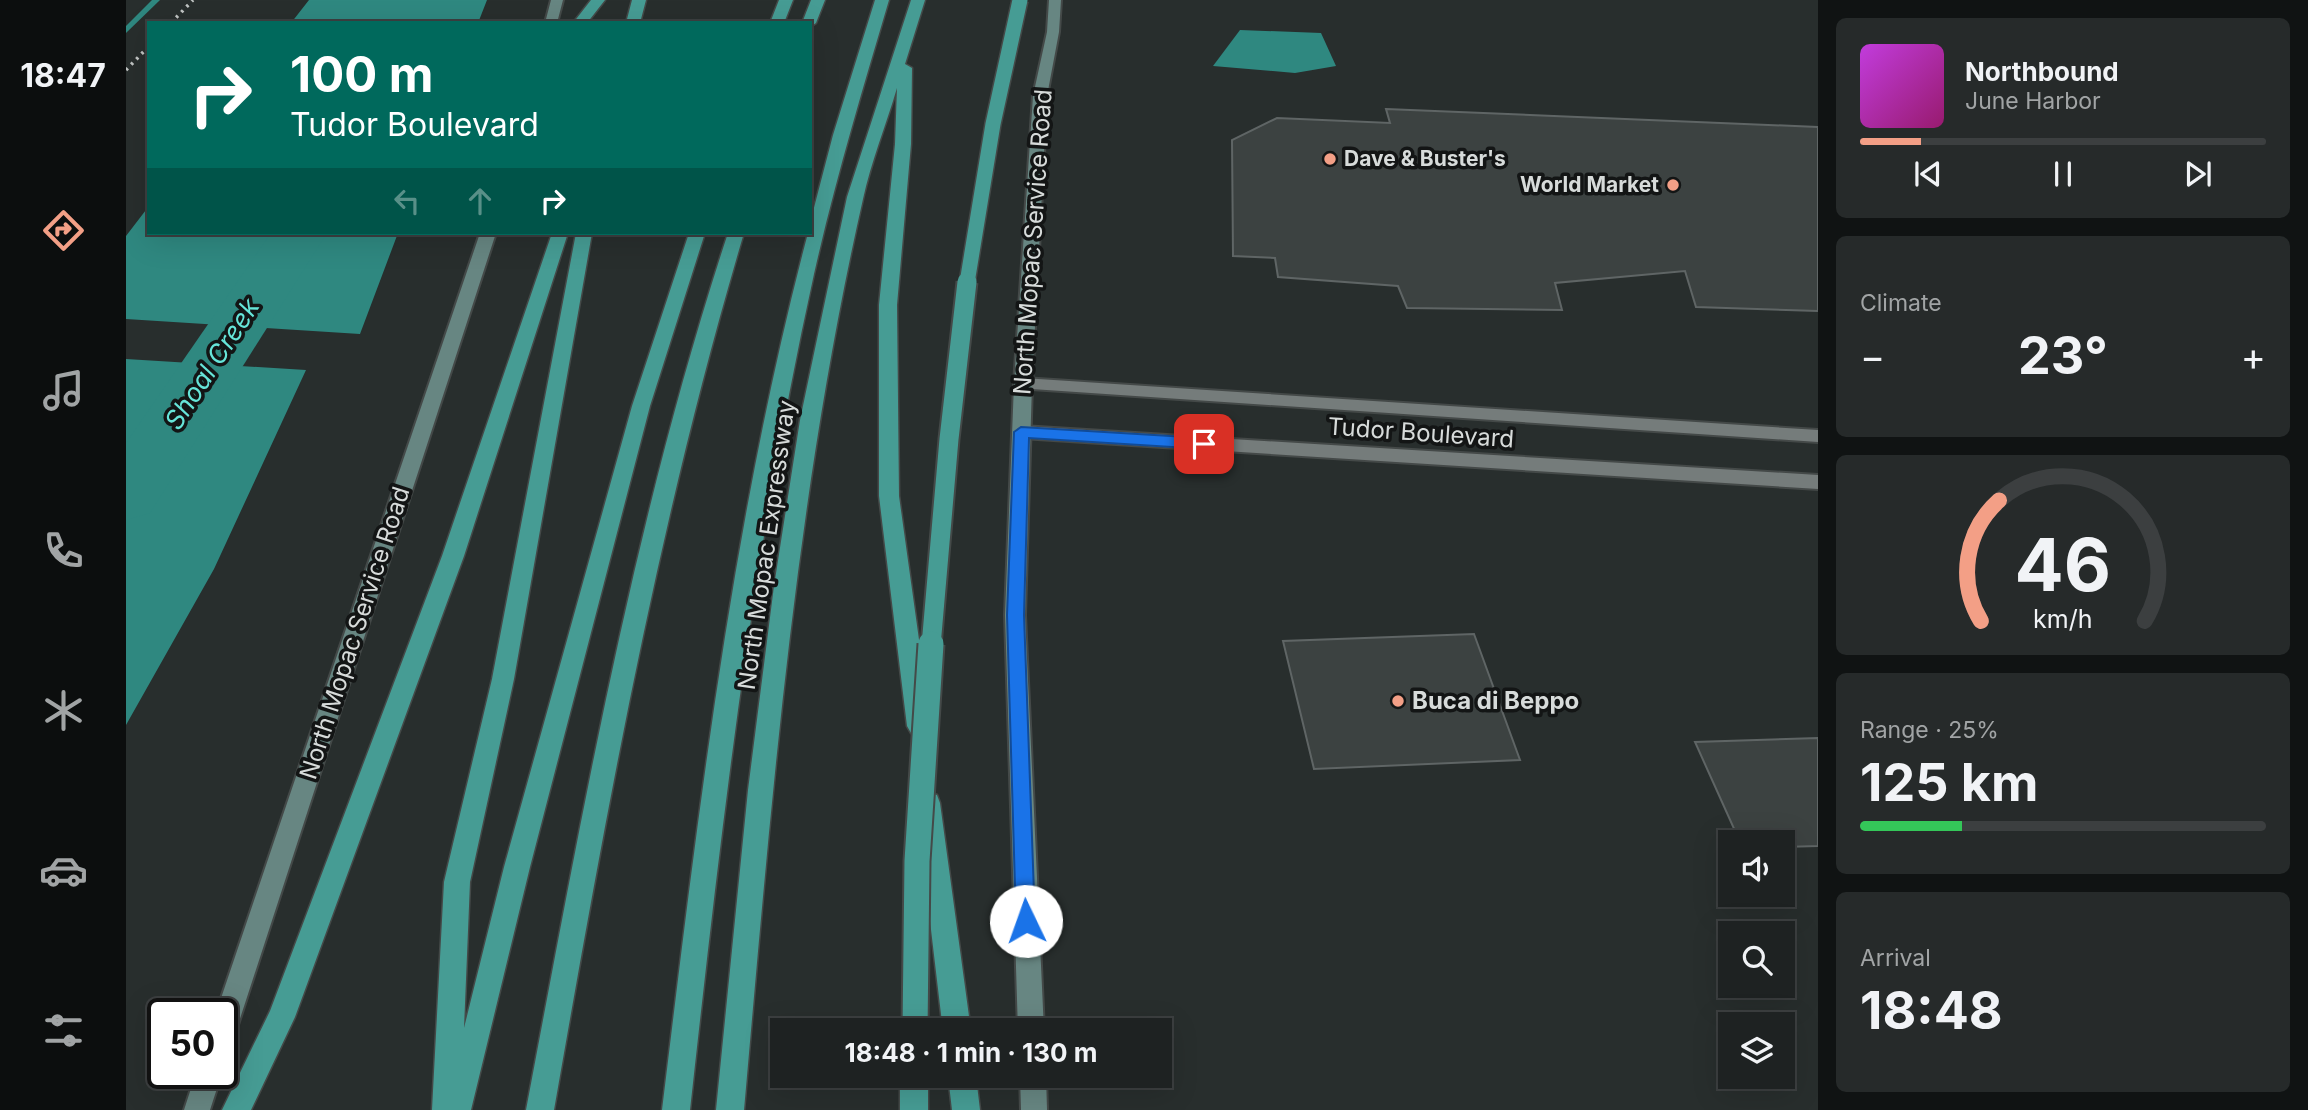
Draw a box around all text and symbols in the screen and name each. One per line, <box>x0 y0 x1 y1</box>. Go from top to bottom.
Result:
text: 100 m <box>290 45 434 104</box>
icon: right <box>175 49 266 140</box>
text: 18:47 <box>20 56 106 95</box>
text: Northbound <box>1965 56 2119 87</box>
text: June Harbor <box>1965 87 2101 115</box>
street label: North Mopac Service Road <box>1007 88 1058 396</box>
text: Tudor Boulevard <box>290 105 539 144</box>
place label: Dave & Buster's <box>1344 146 1506 171</box>
marker: Dave & Buster's <box>1322 151 1338 167</box>
icon: previous <box>1909 155 1947 193</box>
icon: pause <box>2044 155 2082 193</box>
icon: next <box>2179 155 2217 193</box>
place label: World Market <box>1520 172 1659 197</box>
marker: World Market <box>1665 177 1681 193</box>
icon: left <box>388 182 426 220</box>
icon: ahead <box>461 182 499 220</box>
icon: right <box>534 182 572 220</box>
icon: directions <box>39 206 88 255</box>
text: Climate <box>1860 289 1942 317</box>
water label: Shoal Creek <box>158 292 266 435</box>
text: 23° <box>2018 324 2108 387</box>
text: − <box>1860 333 1885 379</box>
text: + <box>2241 333 2266 379</box>
icon: music <box>39 366 88 415</box>
street label: North Mopac Expressway <box>732 398 801 692</box>
street label: Tudor Boulevard <box>1327 412 1515 453</box>
pin <box>1174 414 1234 474</box>
icon: arrive <box>1185 425 1223 463</box>
street label: North Mopac Service Road <box>293 483 416 783</box>
text: 46 <box>2015 520 2111 609</box>
icon: phone <box>39 526 88 575</box>
text: km/h <box>2033 604 2093 634</box>
icon: climate <box>39 686 88 735</box>
place label: Buca di Beppo <box>1412 686 1579 715</box>
marker: Buca di Beppo <box>1390 693 1406 709</box>
text: Range · 25% <box>1860 716 1999 744</box>
text: 125 km <box>1860 751 2038 814</box>
map controls <box>1718 830 1795 1089</box>
button: sound <box>1718 830 1795 907</box>
icon: car <box>39 846 88 895</box>
position arrow <box>989 884 1063 958</box>
button: search <box>1718 921 1795 998</box>
text: Arrival <box>1860 944 1931 972</box>
text: 18:48 <box>1860 979 2003 1042</box>
speed limit sign: 50 <box>147 998 238 1089</box>
icon: filters <box>39 1006 88 1055</box>
button: layers <box>1718 1012 1795 1089</box>
text: 18:48 · 1 min · 130 m <box>844 1037 1098 1068</box>

